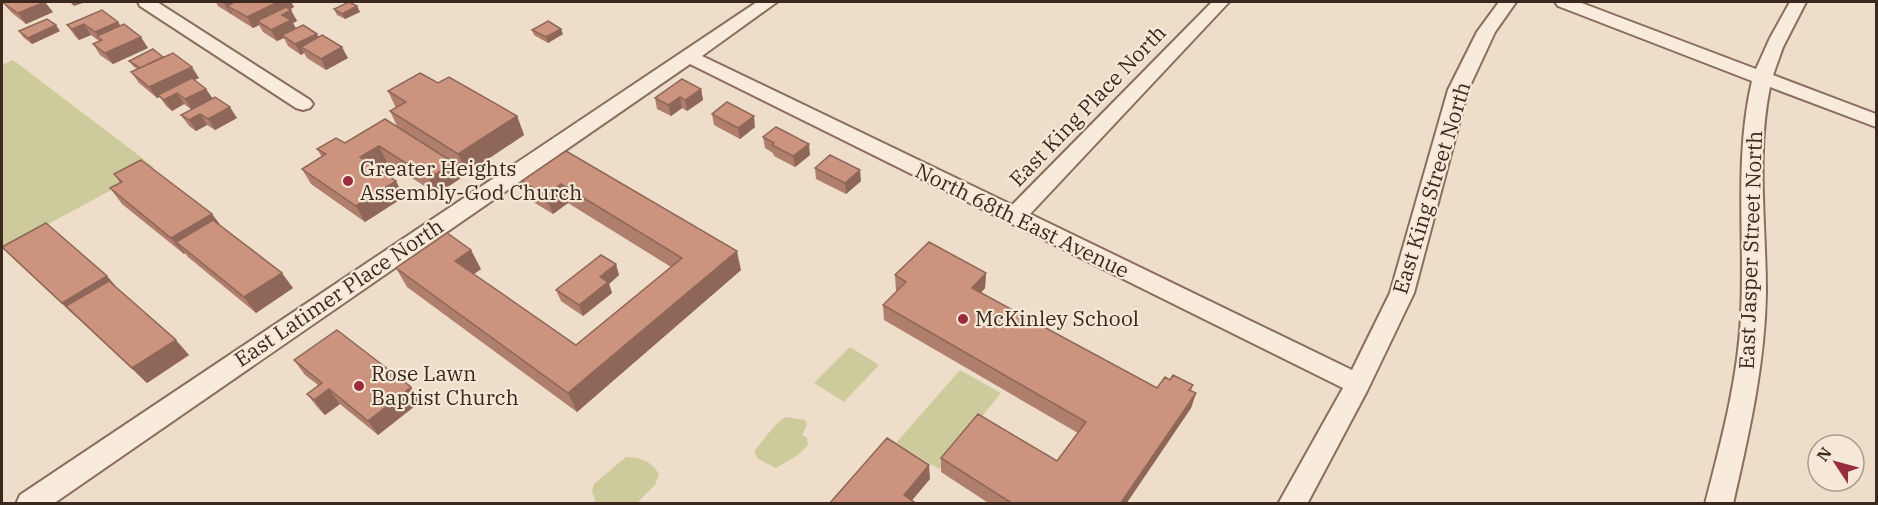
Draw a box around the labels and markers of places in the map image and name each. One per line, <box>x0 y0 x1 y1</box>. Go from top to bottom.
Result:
place label: Greater Heights Assembly-God Church <box>360 154 582 206</box>
marker: Greater Heights Assembly-God Church <box>341 174 355 188</box>
place label: McKinley School <box>975 304 1139 332</box>
marker: McKinley School <box>956 312 970 326</box>
place label: Rose Lawn Baptist Church <box>371 359 519 411</box>
marker: Rose Lawn Baptist Church <box>352 379 366 393</box>

